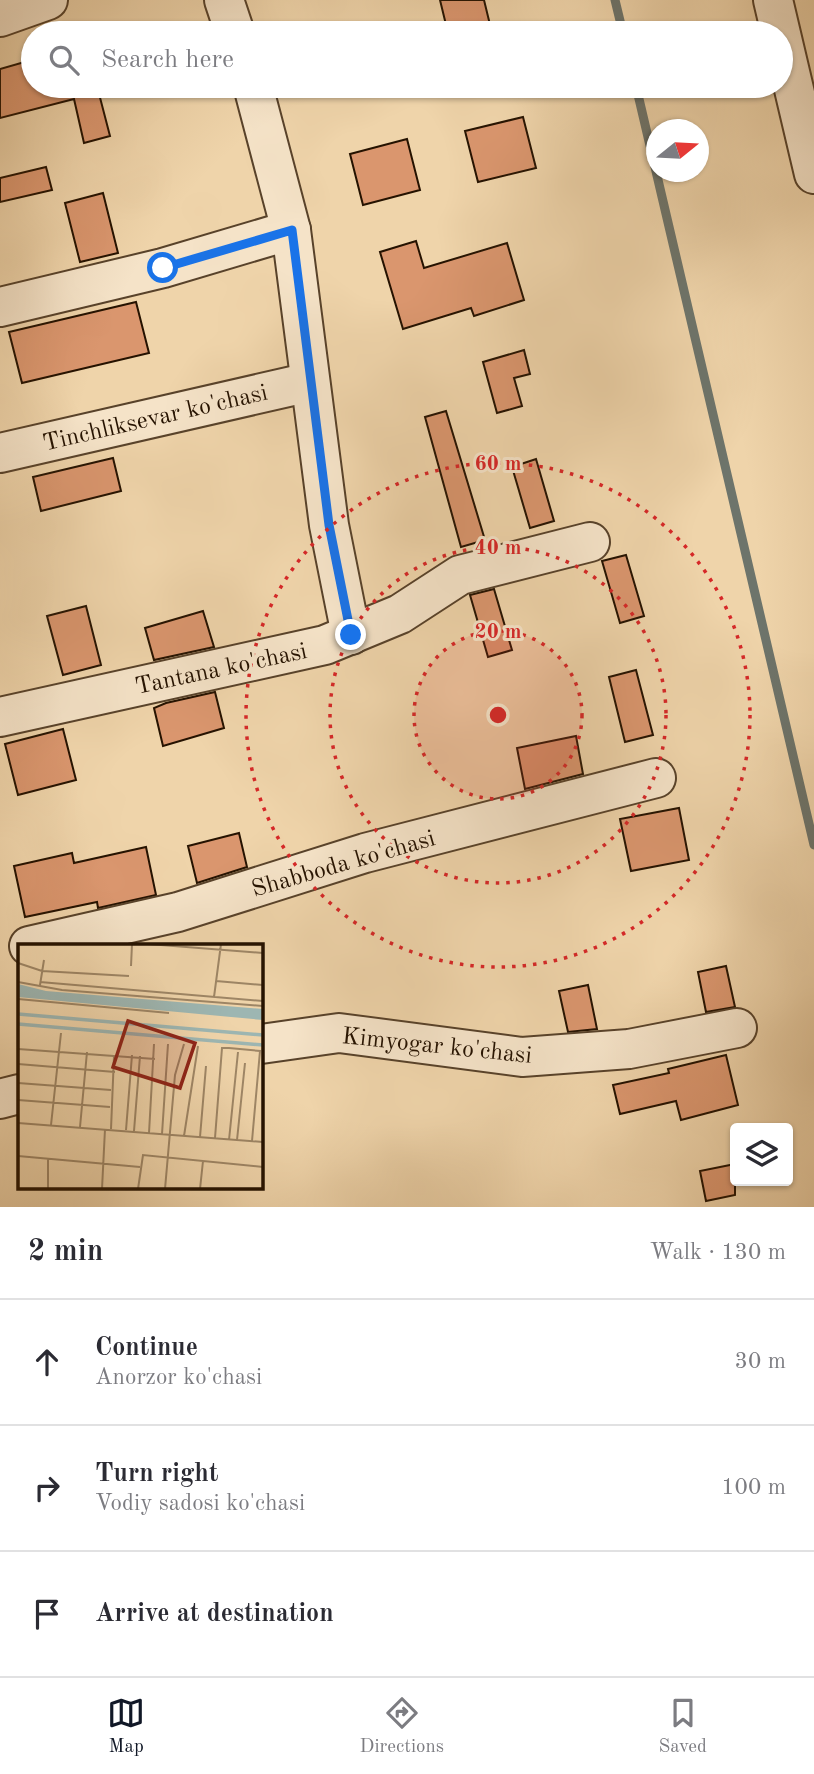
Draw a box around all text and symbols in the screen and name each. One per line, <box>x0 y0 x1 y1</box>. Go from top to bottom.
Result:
search box <box>21 21 793 98</box>
icon: search <box>45 41 83 79</box>
text: Search here <box>101 47 234 73</box>
north arrow <box>646 119 709 182</box>
route start <box>147 252 178 283</box>
street label: Tinchliksevar ko'chasi <box>41 381 270 456</box>
text: 60 m <box>474 454 522 475</box>
text: 40 m <box>474 538 522 559</box>
route end <box>335 619 366 650</box>
text: 20 m <box>474 622 522 643</box>
street label: Tantana ko'chasi <box>133 640 309 700</box>
centre of rings <box>486 703 510 727</box>
street label: Shabboda ko'chasi <box>249 827 438 903</box>
inset map <box>18 944 262 1190</box>
street label: Kimyogar ko'chasi <box>341 1025 533 1069</box>
map controls <box>730 1123 793 1186</box>
button: layers <box>730 1123 793 1186</box>
text: 2 min <box>28 1237 103 1267</box>
text: Walk · 130 m <box>650 1241 786 1264</box>
text: Continue <box>95 1335 198 1361</box>
icon: ahead <box>28 1343 66 1381</box>
text: 30 m <box>735 1350 786 1373</box>
text: Anorzor ko'chasi <box>95 1366 262 1389</box>
text: Turn right <box>95 1461 218 1487</box>
icon: right <box>28 1469 66 1507</box>
text: 100 m <box>721 1476 786 1499</box>
text: Vodiy sadosi ko'chasi <box>95 1492 305 1515</box>
icon: arrive <box>28 1595 66 1633</box>
text: Arrive at destination <box>95 1601 334 1627</box>
tab: Map <box>107 1694 145 1759</box>
tab: Directions <box>360 1694 444 1759</box>
tab: Saved <box>658 1694 707 1759</box>

